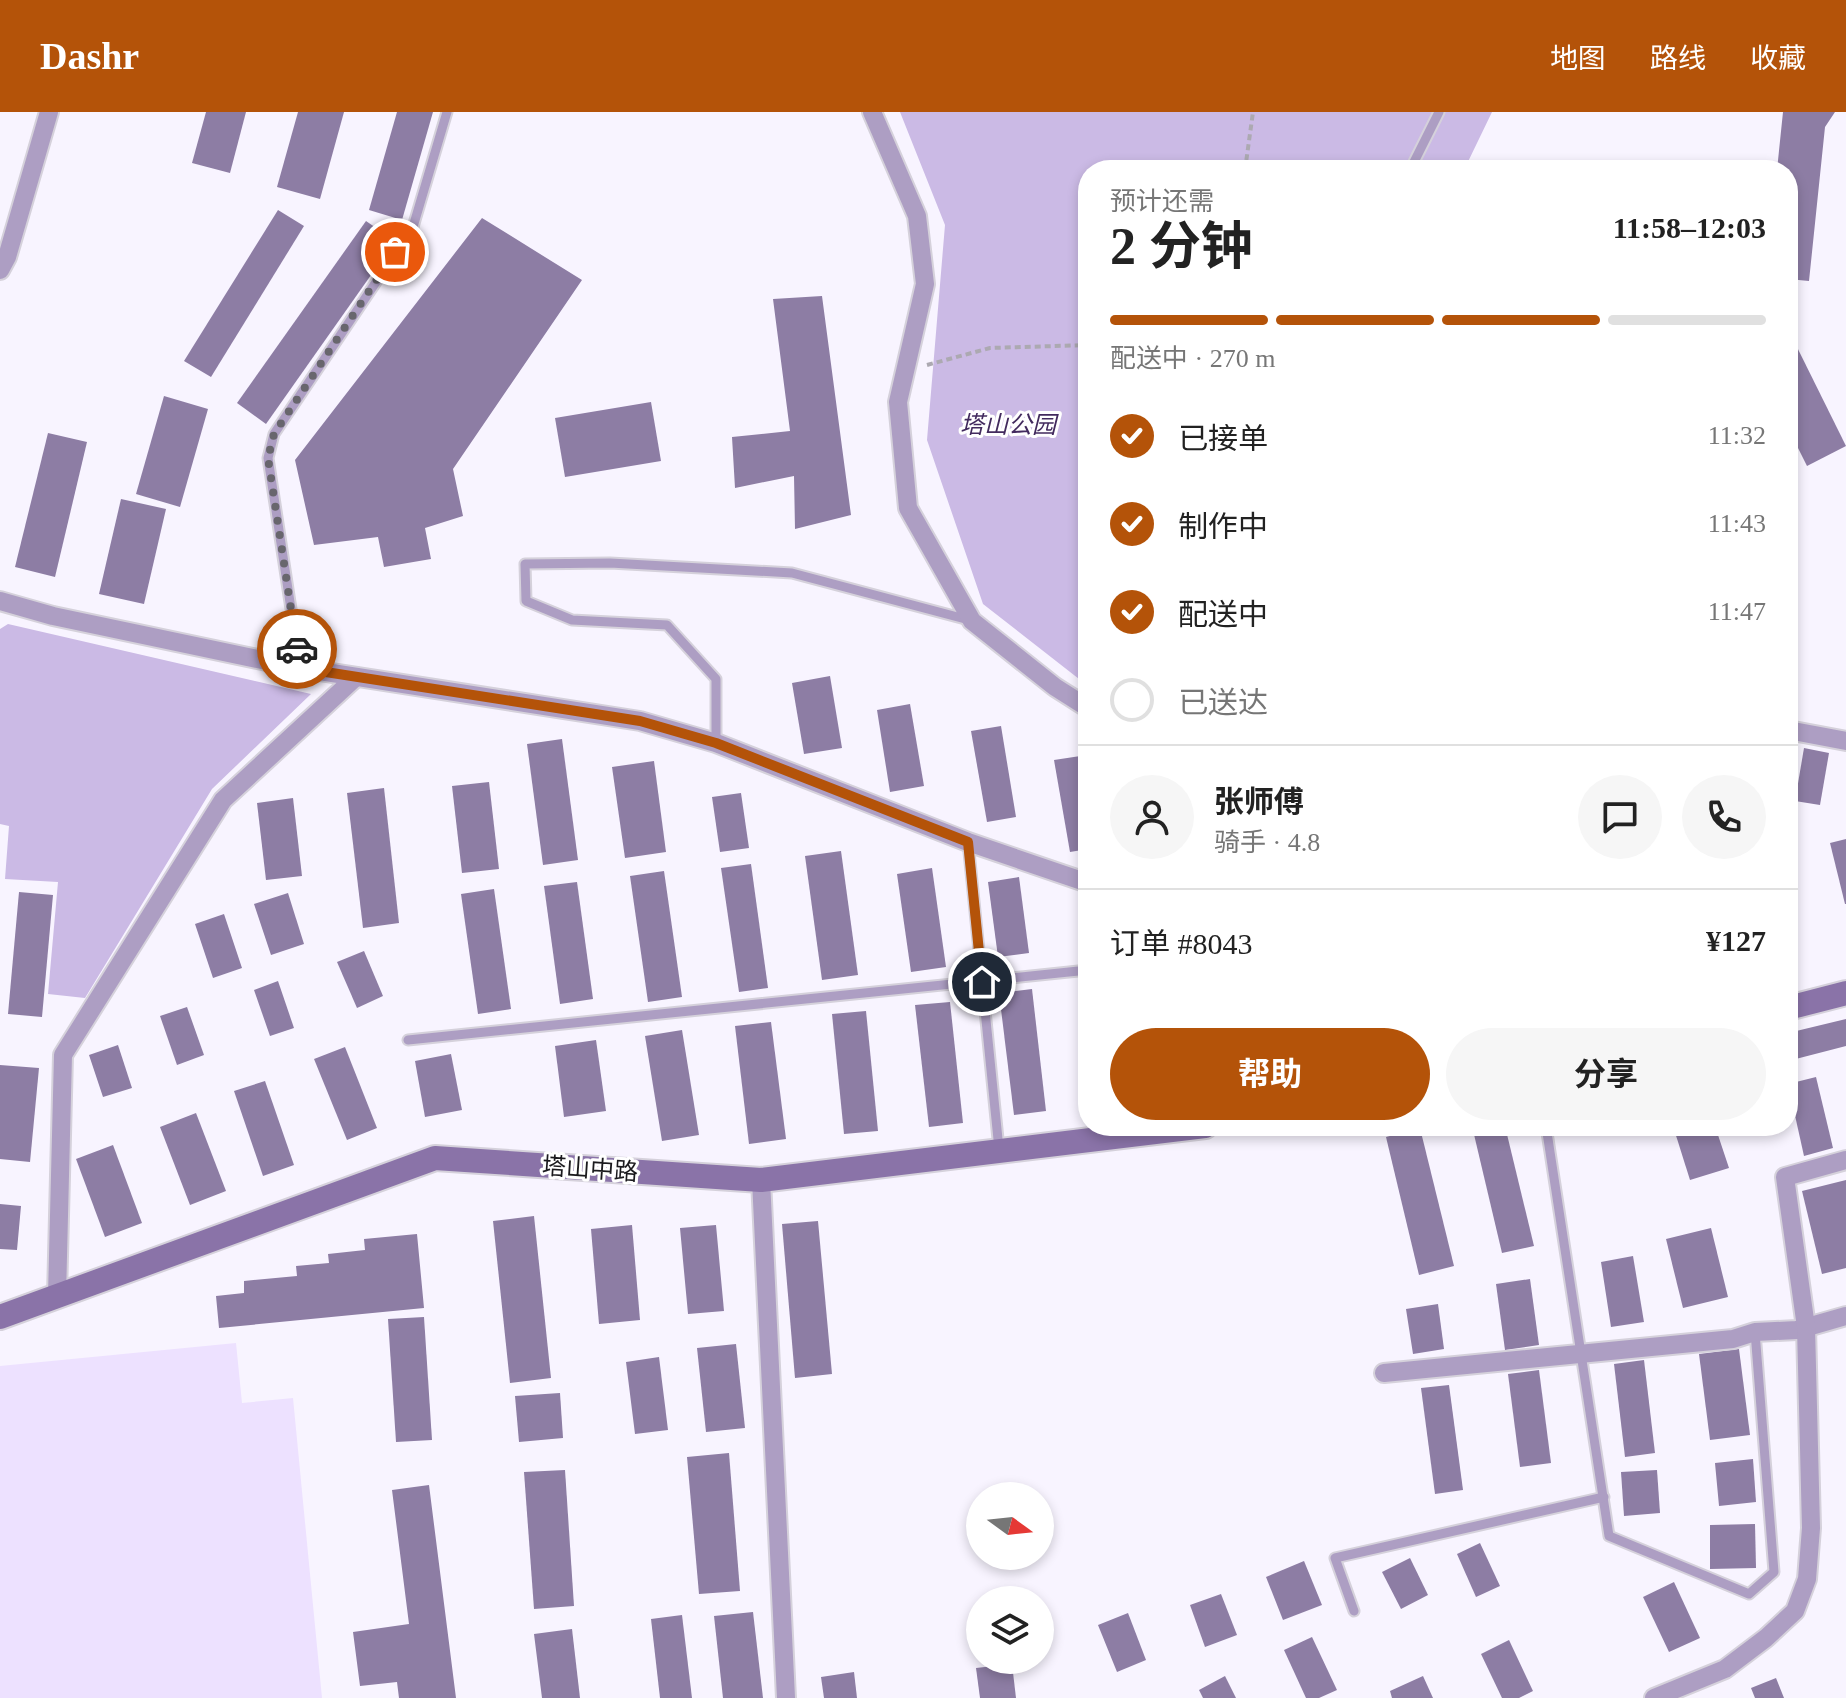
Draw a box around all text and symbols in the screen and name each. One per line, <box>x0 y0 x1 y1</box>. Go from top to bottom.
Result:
text: Dashr <box>40 35 139 77</box>
text: 地图 <box>1550 43 1606 74</box>
text: 路线 <box>1650 43 1706 74</box>
text: 收藏 <box>1750 43 1806 74</box>
text: 预计还需 <box>1110 187 1214 216</box>
text: 11:58–12:03 <box>1613 211 1766 244</box>
pin <box>361 218 429 286</box>
text: 2 分钟 <box>1110 218 1253 275</box>
icon: bag <box>373 230 417 274</box>
text: 配送中 · 270 m <box>1110 344 1275 373</box>
park label: 塔山公园 <box>960 412 1059 438</box>
icon: check <box>1110 414 1154 458</box>
text: 11:32 <box>1708 421 1766 450</box>
text: 已接单 <box>1178 422 1268 455</box>
icon: check <box>1110 502 1154 546</box>
text: 11:43 <box>1708 509 1766 538</box>
text: 制作中 <box>1178 510 1268 543</box>
icon: check <box>1110 590 1154 634</box>
text: 11:47 <box>1708 597 1766 626</box>
text: 配送中 <box>1178 598 1268 631</box>
courier <box>257 609 337 689</box>
icon: car <box>275 627 319 671</box>
text: 已送达 <box>1178 686 1268 719</box>
button: person <box>1110 775 1194 859</box>
button: chat <box>1578 775 1662 859</box>
button: phone <box>1682 775 1766 859</box>
text: 张师傅 <box>1214 785 1304 818</box>
text: 骑手 · 4.8 <box>1214 828 1320 857</box>
text: ¥127 <box>1706 924 1766 957</box>
text: 订单 #8043 <box>1110 927 1253 960</box>
pin <box>948 948 1016 1016</box>
icon: home <box>960 960 1004 1004</box>
button: 帮助 <box>1110 1028 1430 1120</box>
button: 分享 <box>1446 1028 1766 1120</box>
street label: 塔山中路 <box>541 1153 639 1185</box>
north arrow <box>966 1482 1054 1570</box>
map controls <box>966 1482 1054 1674</box>
button: layers <box>966 1586 1054 1674</box>

